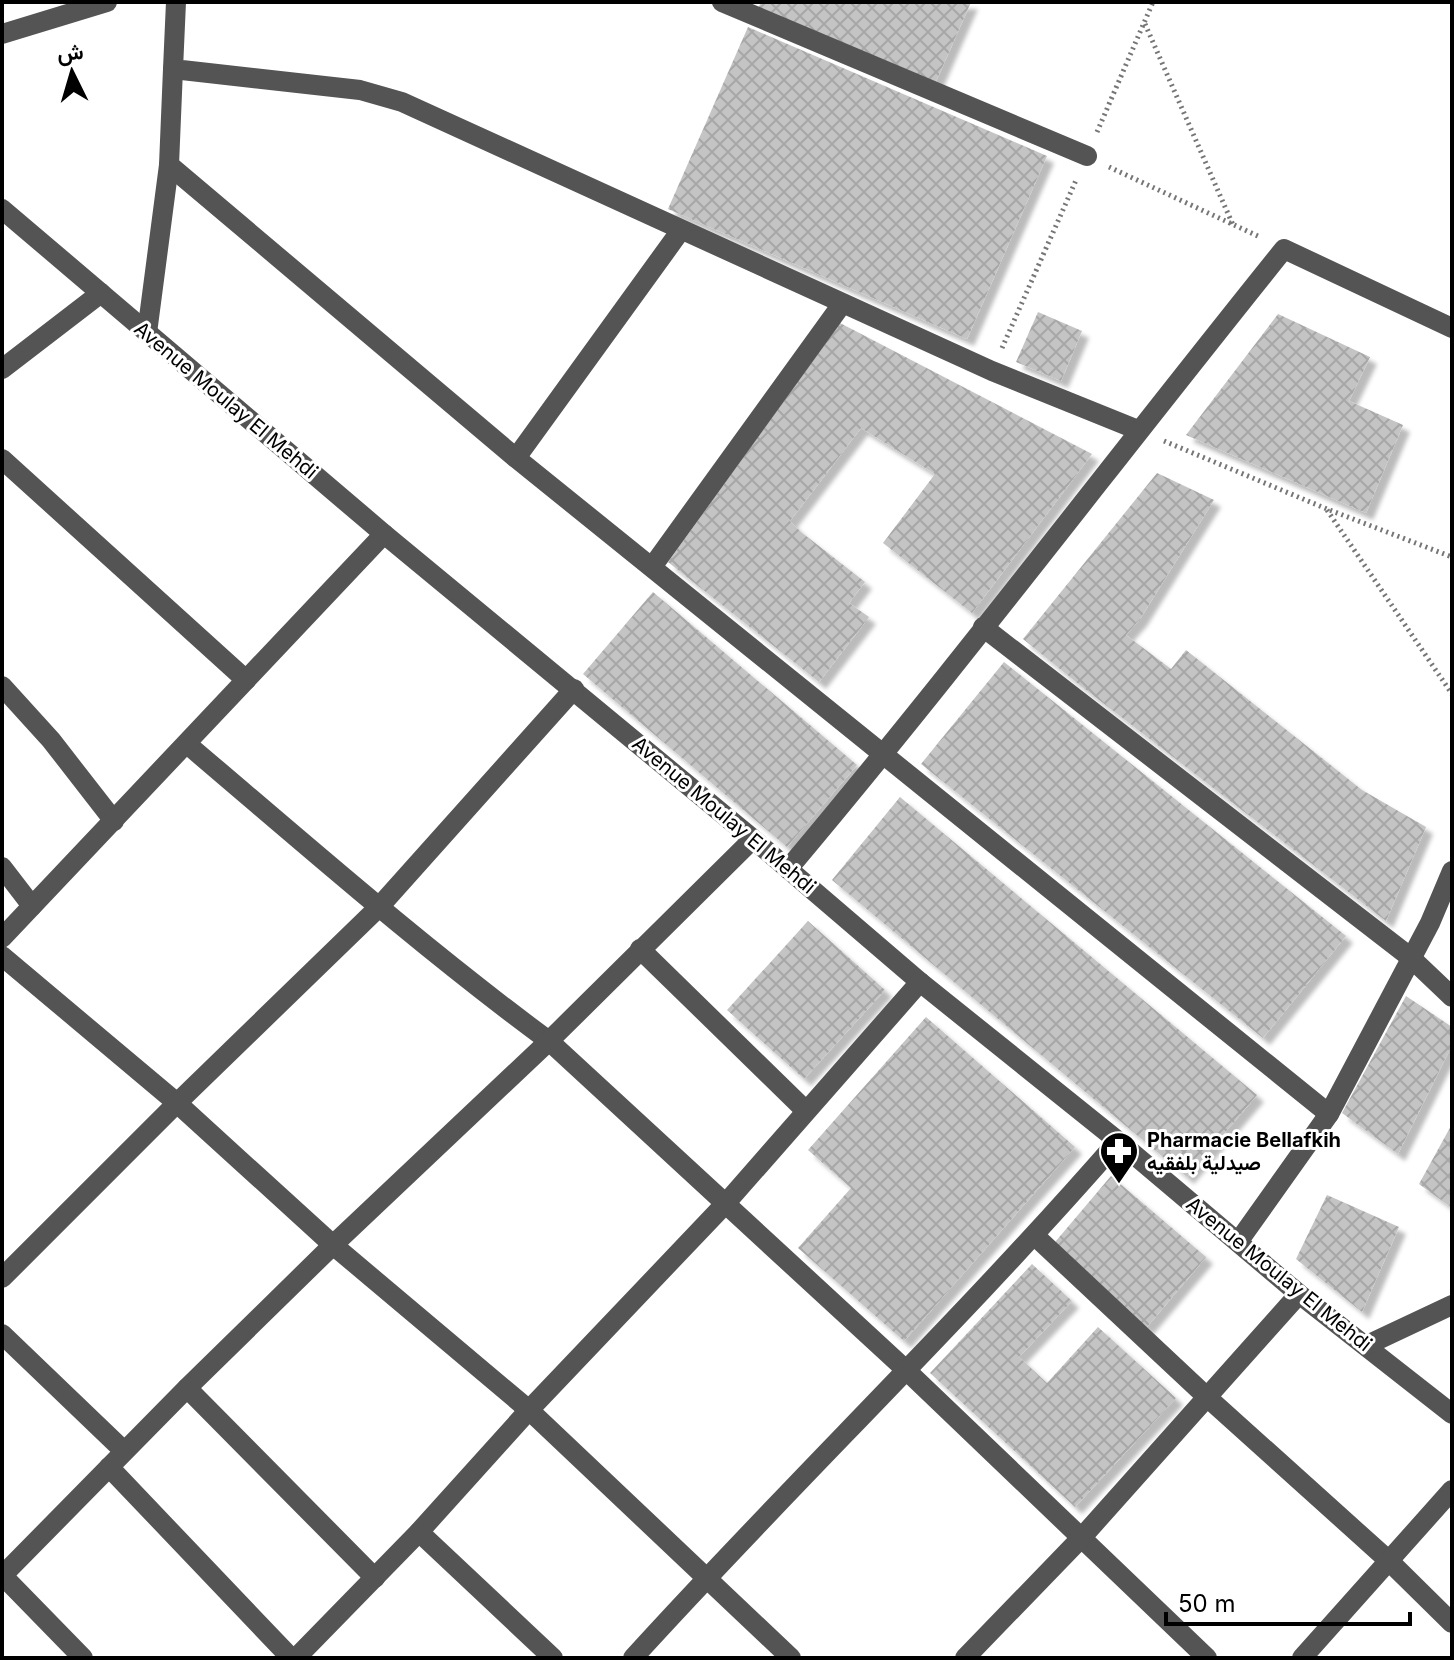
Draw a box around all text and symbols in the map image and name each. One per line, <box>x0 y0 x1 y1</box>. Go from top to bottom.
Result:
north arrow <box>32 32 112 112</box>
text: ش <box>56 38 85 67</box>
street label: Avenue Moulay El Mehdi <box>130 316 322 484</box>
street label: Avenue Moulay El Mehdi <box>628 731 820 899</box>
place label: Pharmacie Bellafkih صيدلية بلفقيه <box>1147 1128 1341 1175</box>
pharmacy icon: Pharmacie Bellafkih صيدلية بلفقيه <box>1098 1130 1140 1185</box>
street label: Avenue Moulay El Mehdi <box>1181 1192 1377 1356</box>
scale bar <box>1166 1576 1410 1626</box>
text: 50 m <box>1178 1589 1236 1618</box>

